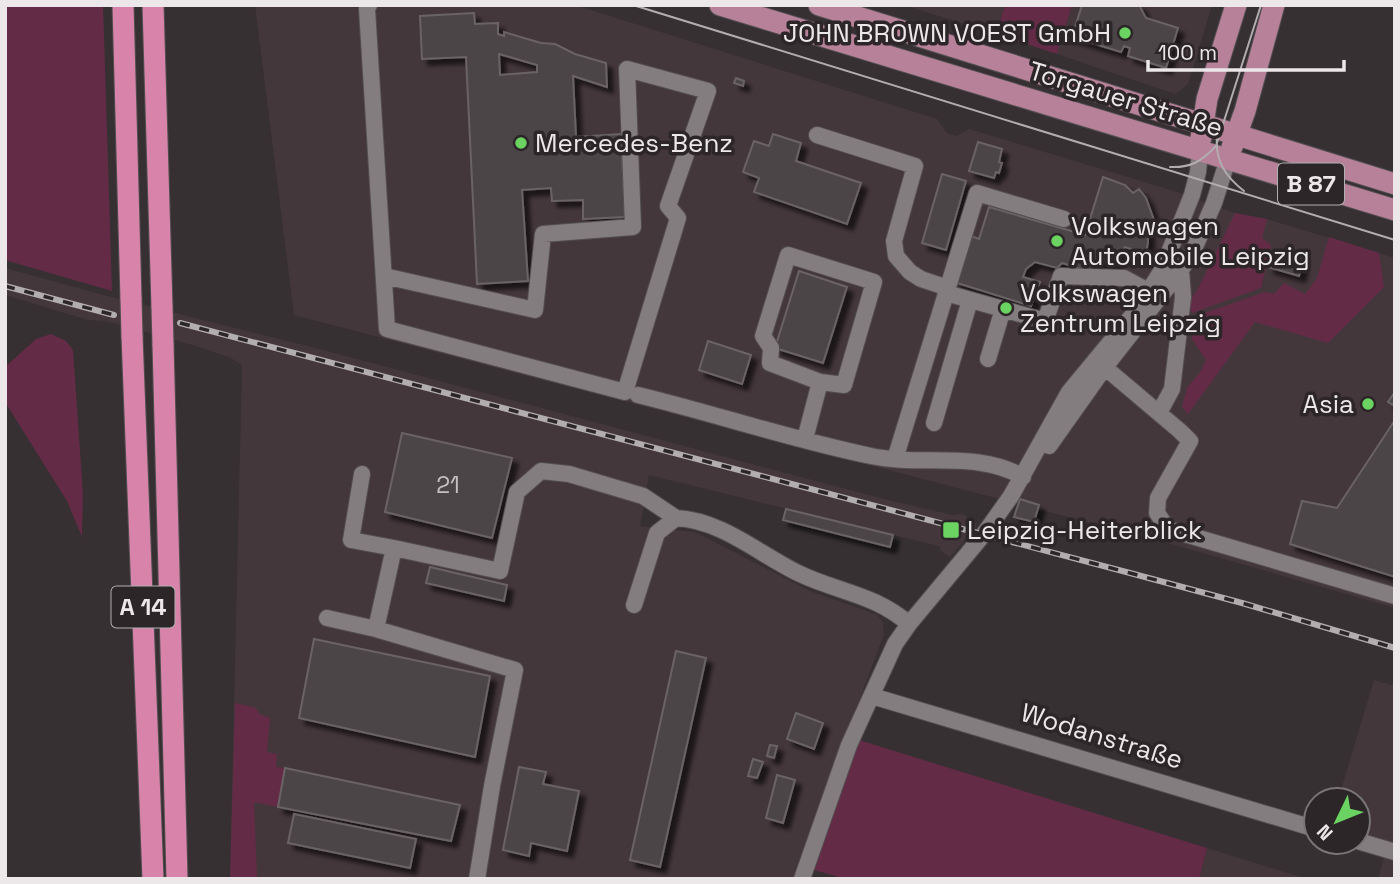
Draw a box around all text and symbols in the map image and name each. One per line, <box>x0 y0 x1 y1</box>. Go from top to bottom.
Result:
place label: JOHN BROWN VOEST GmbH <box>783 16 1111 50</box>
marker: JOHN BROWN VOEST GmbH <box>1117 25 1133 41</box>
scale bar <box>1148 28 1344 72</box>
text: 100 m <box>1158 39 1217 66</box>
street label: Torgauer Straße <box>1025 53 1227 145</box>
place label: Mercedes-Benz <box>535 126 733 160</box>
marker: Mercedes-Benz <box>513 135 529 151</box>
road number: B 87 <box>1278 164 1344 204</box>
place label: Volkswagen Automobile Leipzig <box>1071 209 1310 273</box>
marker: Volkswagen Automobile Leipzig <box>1049 233 1065 249</box>
place label: Volkswagen Zentrum Leipzig <box>1020 276 1221 340</box>
marker: Volkswagen Zentrum Leipzig <box>998 300 1014 316</box>
place label: Asia <box>1303 387 1354 421</box>
marker: Asia <box>1360 396 1376 412</box>
house number: 21 <box>436 470 460 500</box>
place label: Leipzig-Heiterblick <box>967 513 1202 547</box>
marker: Leipzig-Heiterblick <box>941 520 961 540</box>
road number: A 14 <box>111 586 174 628</box>
street label: Wodanstraße <box>1017 695 1187 777</box>
north arrow <box>1302 786 1372 856</box>
text: N <box>1311 819 1338 845</box>

